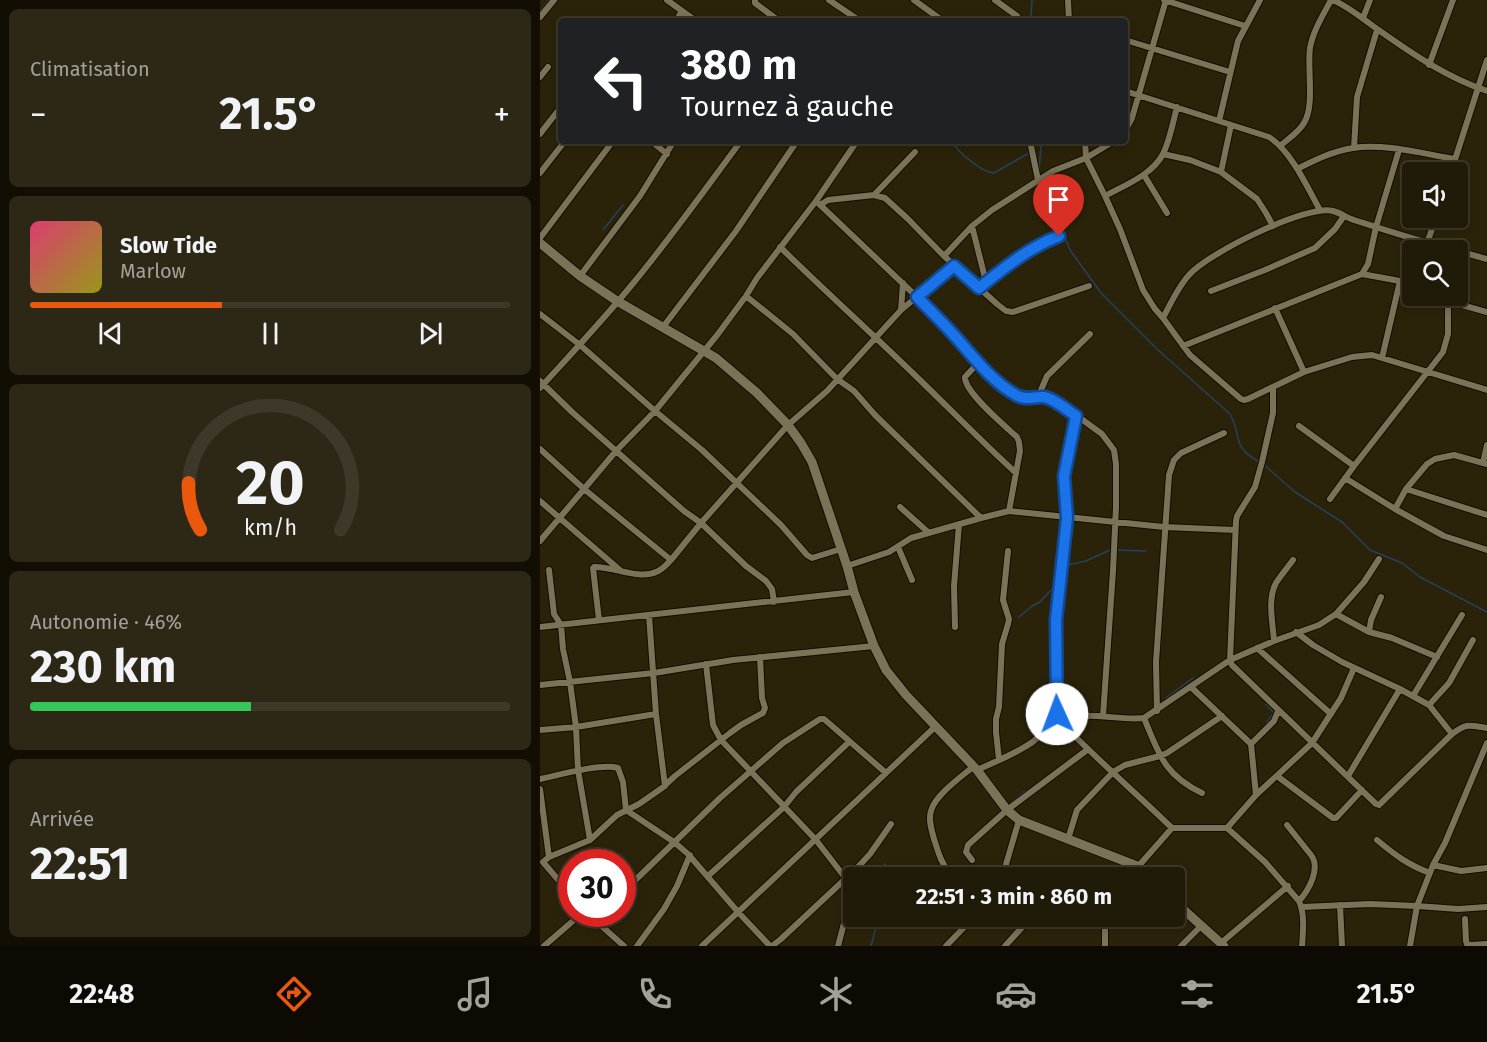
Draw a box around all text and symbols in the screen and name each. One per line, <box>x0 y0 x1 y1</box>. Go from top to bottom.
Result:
text: 380 m <box>681 40 797 90</box>
icon: left <box>582 42 660 120</box>
text: Climatisation <box>30 57 150 81</box>
text: 21.5° <box>219 87 321 141</box>
text: Tournez à gauche <box>681 91 894 123</box>
text: − <box>30 95 47 135</box>
text: + <box>494 95 510 135</box>
map controls <box>1402 162 1468 306</box>
button: sound <box>1402 162 1468 228</box>
pin <box>1033 174 1084 236</box>
icon: arrive <box>1042 183 1075 216</box>
text: Slow Tide <box>120 232 217 259</box>
button: search <box>1402 240 1468 306</box>
text: Marlow <box>120 259 186 283</box>
icon: previous <box>94 317 127 350</box>
icon: pause <box>254 317 287 350</box>
icon: next <box>414 317 447 350</box>
text: 20 <box>236 446 304 521</box>
text: km/h <box>243 515 297 541</box>
text: Autonomie · 46% <box>30 610 182 634</box>
text: 230 km <box>30 640 176 694</box>
position arrow <box>1025 682 1089 746</box>
text: Arrivée <box>30 807 94 831</box>
text: 22:51 <box>30 837 130 891</box>
speed limit sign: 30 <box>558 849 636 927</box>
text: 22:51 · 3 min · 860 m <box>916 883 1112 910</box>
icon: directions <box>273 973 315 1015</box>
icon: music <box>454 973 496 1015</box>
icon: phone <box>634 973 676 1015</box>
icon: climate <box>815 973 857 1015</box>
icon: car <box>995 973 1037 1015</box>
icon: filters <box>1176 973 1218 1015</box>
text: 22:48 <box>69 978 135 1010</box>
text: 21.5° <box>1357 978 1418 1010</box>

